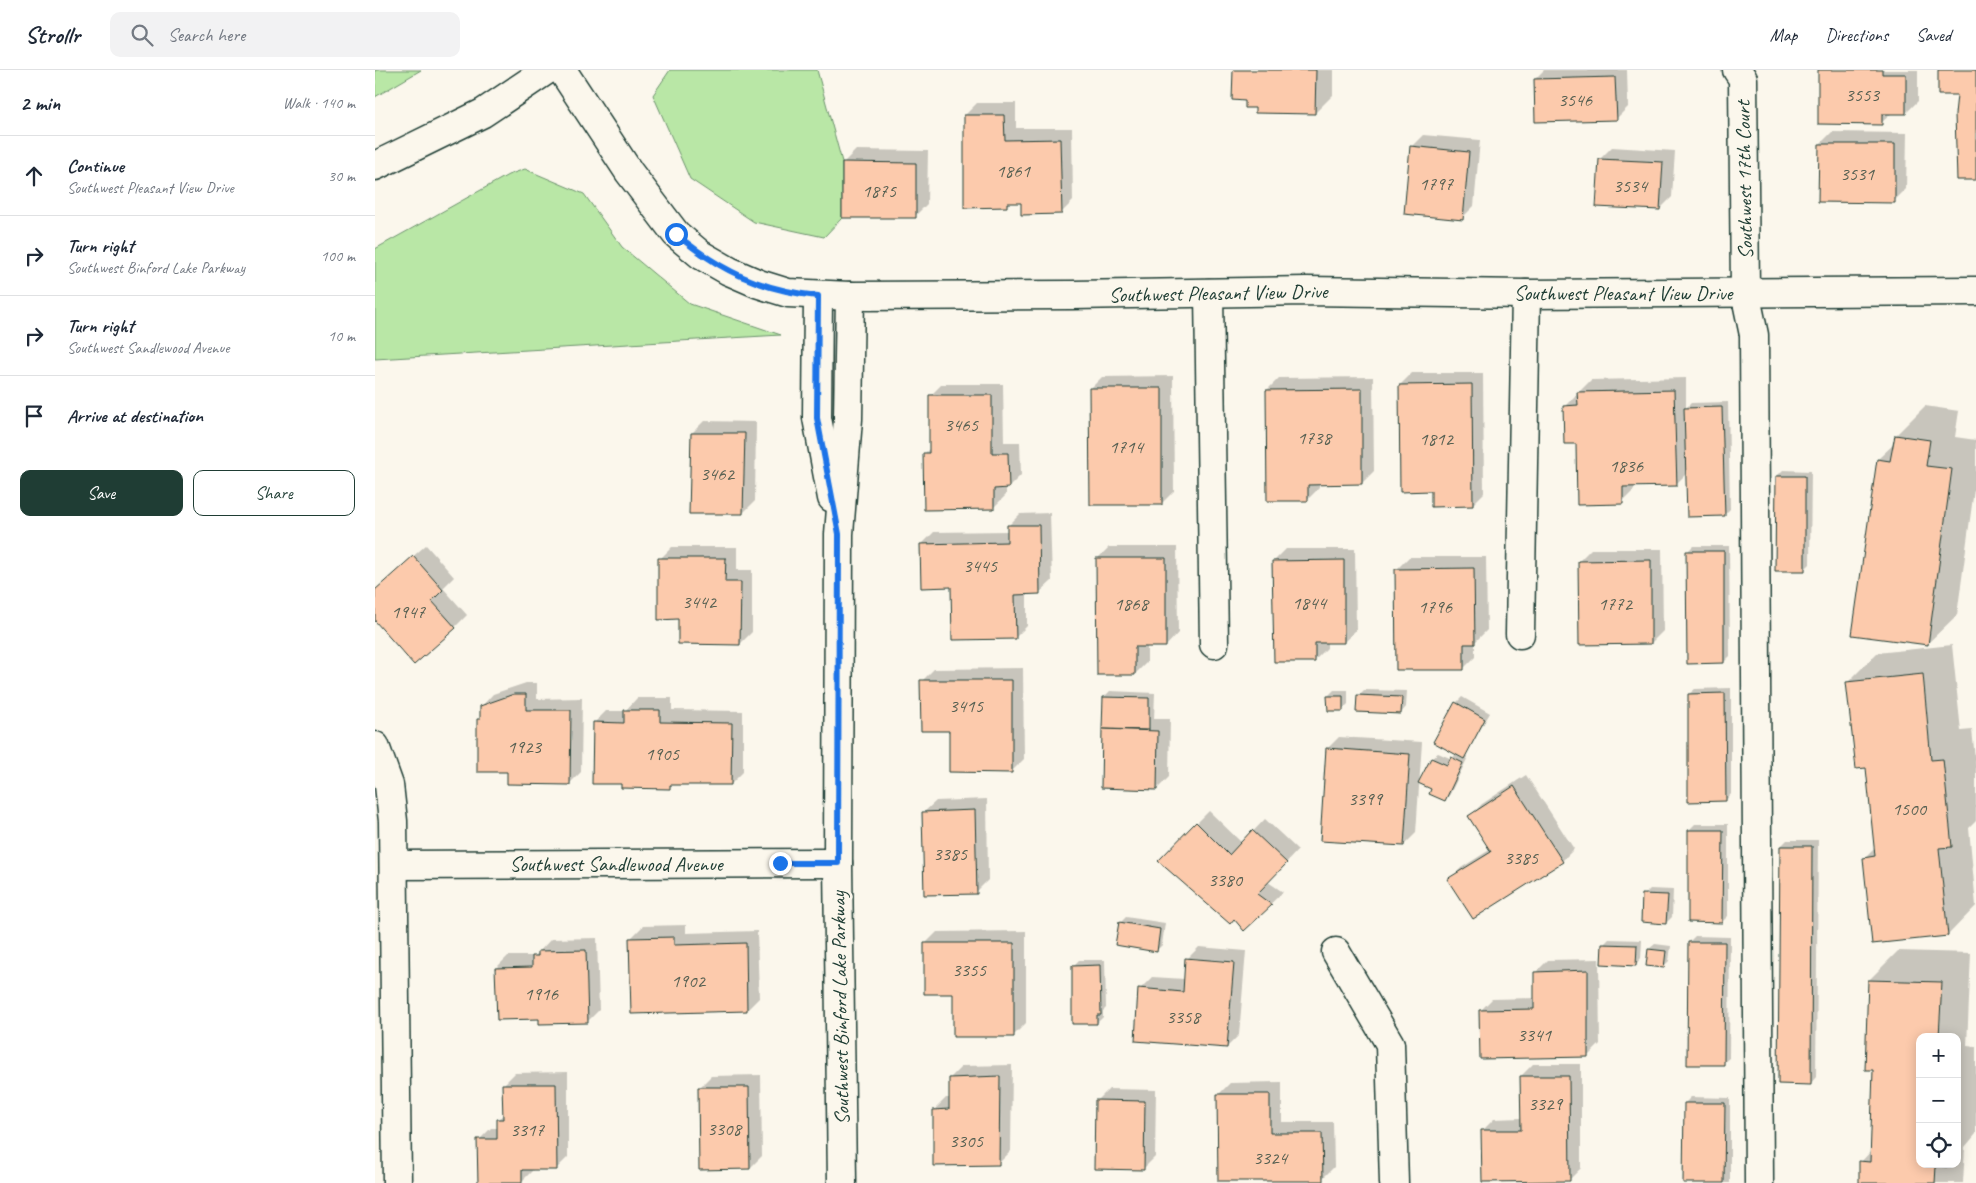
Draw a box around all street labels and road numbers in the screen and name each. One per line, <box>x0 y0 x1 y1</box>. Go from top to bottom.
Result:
street label: Southwest 17th Court <box>1730 98 1758 260</box>
street label: Southwest Pleasant View Drive <box>1108 278 1330 308</box>
street label: Southwest Pleasant View Drive <box>1514 280 1735 306</box>
street label: Southwest Sandlewood Avenue <box>509 851 725 877</box>
street label: Southwest Binford Lake Parkway <box>825 889 855 1125</box>

